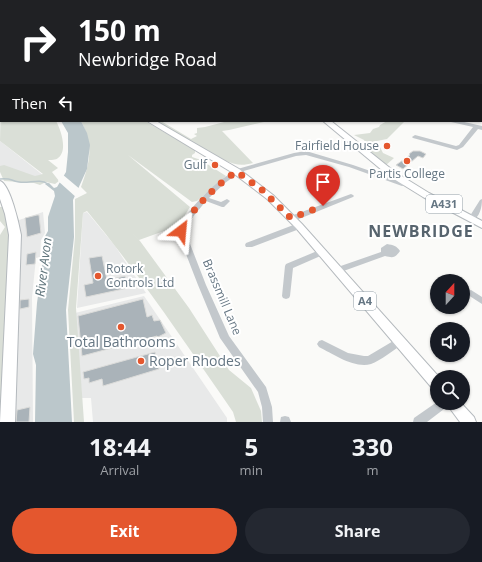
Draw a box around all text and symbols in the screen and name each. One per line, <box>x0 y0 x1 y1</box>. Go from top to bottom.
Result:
text: 150 m <box>78 11 161 49</box>
icon: right <box>12 16 64 68</box>
text: Newbridge Road <box>78 47 217 71</box>
icon: left <box>55 92 77 114</box>
text: Then <box>12 93 47 113</box>
place label: Fairfield House <box>295 137 379 154</box>
marker: Fairfield House <box>382 141 392 151</box>
place label: Gulf <box>184 156 208 173</box>
marker: Partis College <box>402 156 412 166</box>
marker: Gulf <box>210 160 220 170</box>
pin <box>306 165 340 206</box>
place label: Partis College <box>369 165 445 182</box>
icon: arrive <box>312 171 334 193</box>
road number: A431 <box>426 195 462 213</box>
position arrow <box>160 210 202 252</box>
district label: NEWBRIDGE <box>368 220 474 242</box>
water label: River Avon <box>30 236 56 298</box>
street label: Brassmill Lane <box>199 256 246 338</box>
place label: Rotork Controls Ltd <box>106 260 174 291</box>
marker: Rotork Controls Ltd <box>93 271 103 281</box>
north arrow <box>430 274 470 314</box>
map controls <box>430 274 470 410</box>
road number: A4 <box>354 292 376 310</box>
marker: Total Bathrooms <box>116 322 126 332</box>
button: sound <box>430 322 470 362</box>
place label: Total Bathrooms <box>67 332 176 351</box>
place label: Roper Rhodes <box>149 351 241 370</box>
marker: Roper Rhodes <box>136 356 146 366</box>
button: search <box>430 370 470 410</box>
text: 18:44 <box>89 430 151 463</box>
text: 5 <box>244 430 258 463</box>
text: 330 <box>352 430 393 463</box>
text: Arrival <box>100 461 139 479</box>
text: min <box>240 461 263 479</box>
text: m <box>366 461 378 479</box>
button: Exit <box>12 508 237 554</box>
button: Share <box>245 508 470 554</box>

